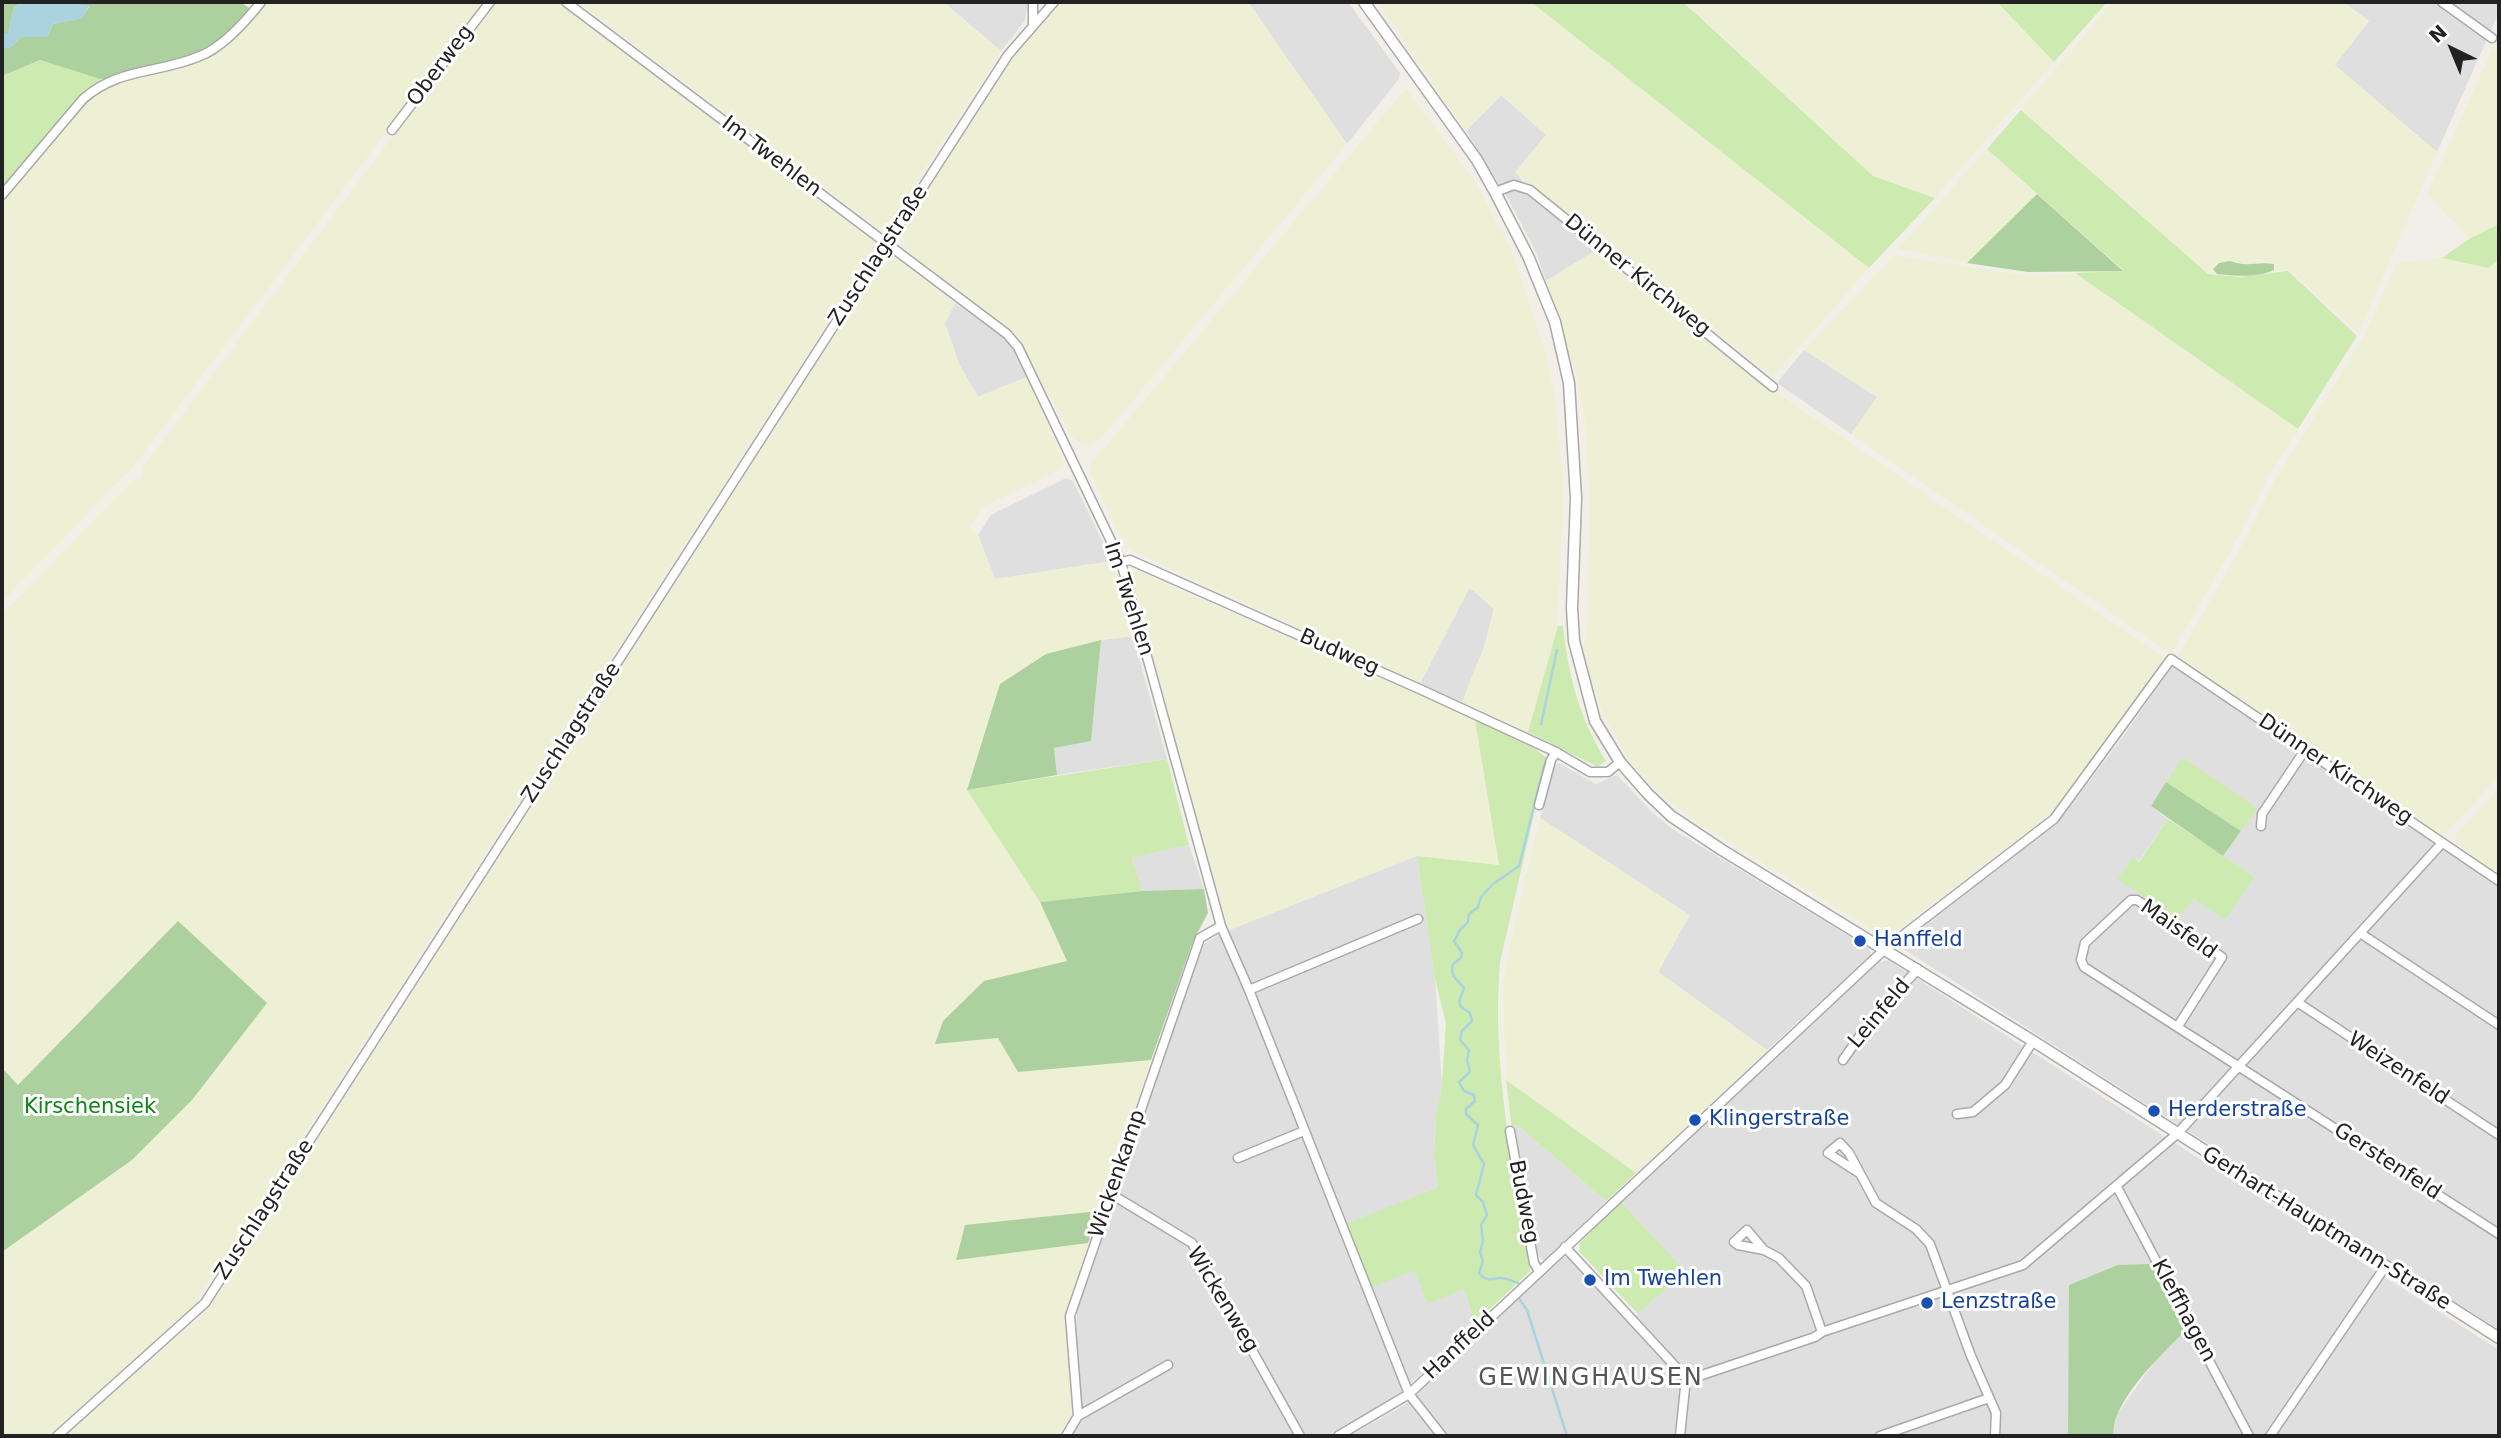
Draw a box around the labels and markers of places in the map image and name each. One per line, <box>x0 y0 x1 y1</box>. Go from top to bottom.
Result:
place label: Hanffeld <box>1874 928 1963 954</box>
marker: Hanffeld <box>1852 933 1868 949</box>
place label: Herderstraße <box>2168 1098 2307 1124</box>
marker: Herderstraße <box>2146 1103 2162 1119</box>
place label: Klingerstraße <box>1709 1107 1849 1133</box>
marker: Klingerstraße <box>1687 1112 1703 1128</box>
place label: Im Twehlen <box>1604 1267 1722 1293</box>
marker: Im Twehlen <box>1582 1272 1598 1288</box>
place label: Lenzstraße <box>1941 1290 2056 1316</box>
marker: Lenzstraße <box>1919 1295 1935 1311</box>

